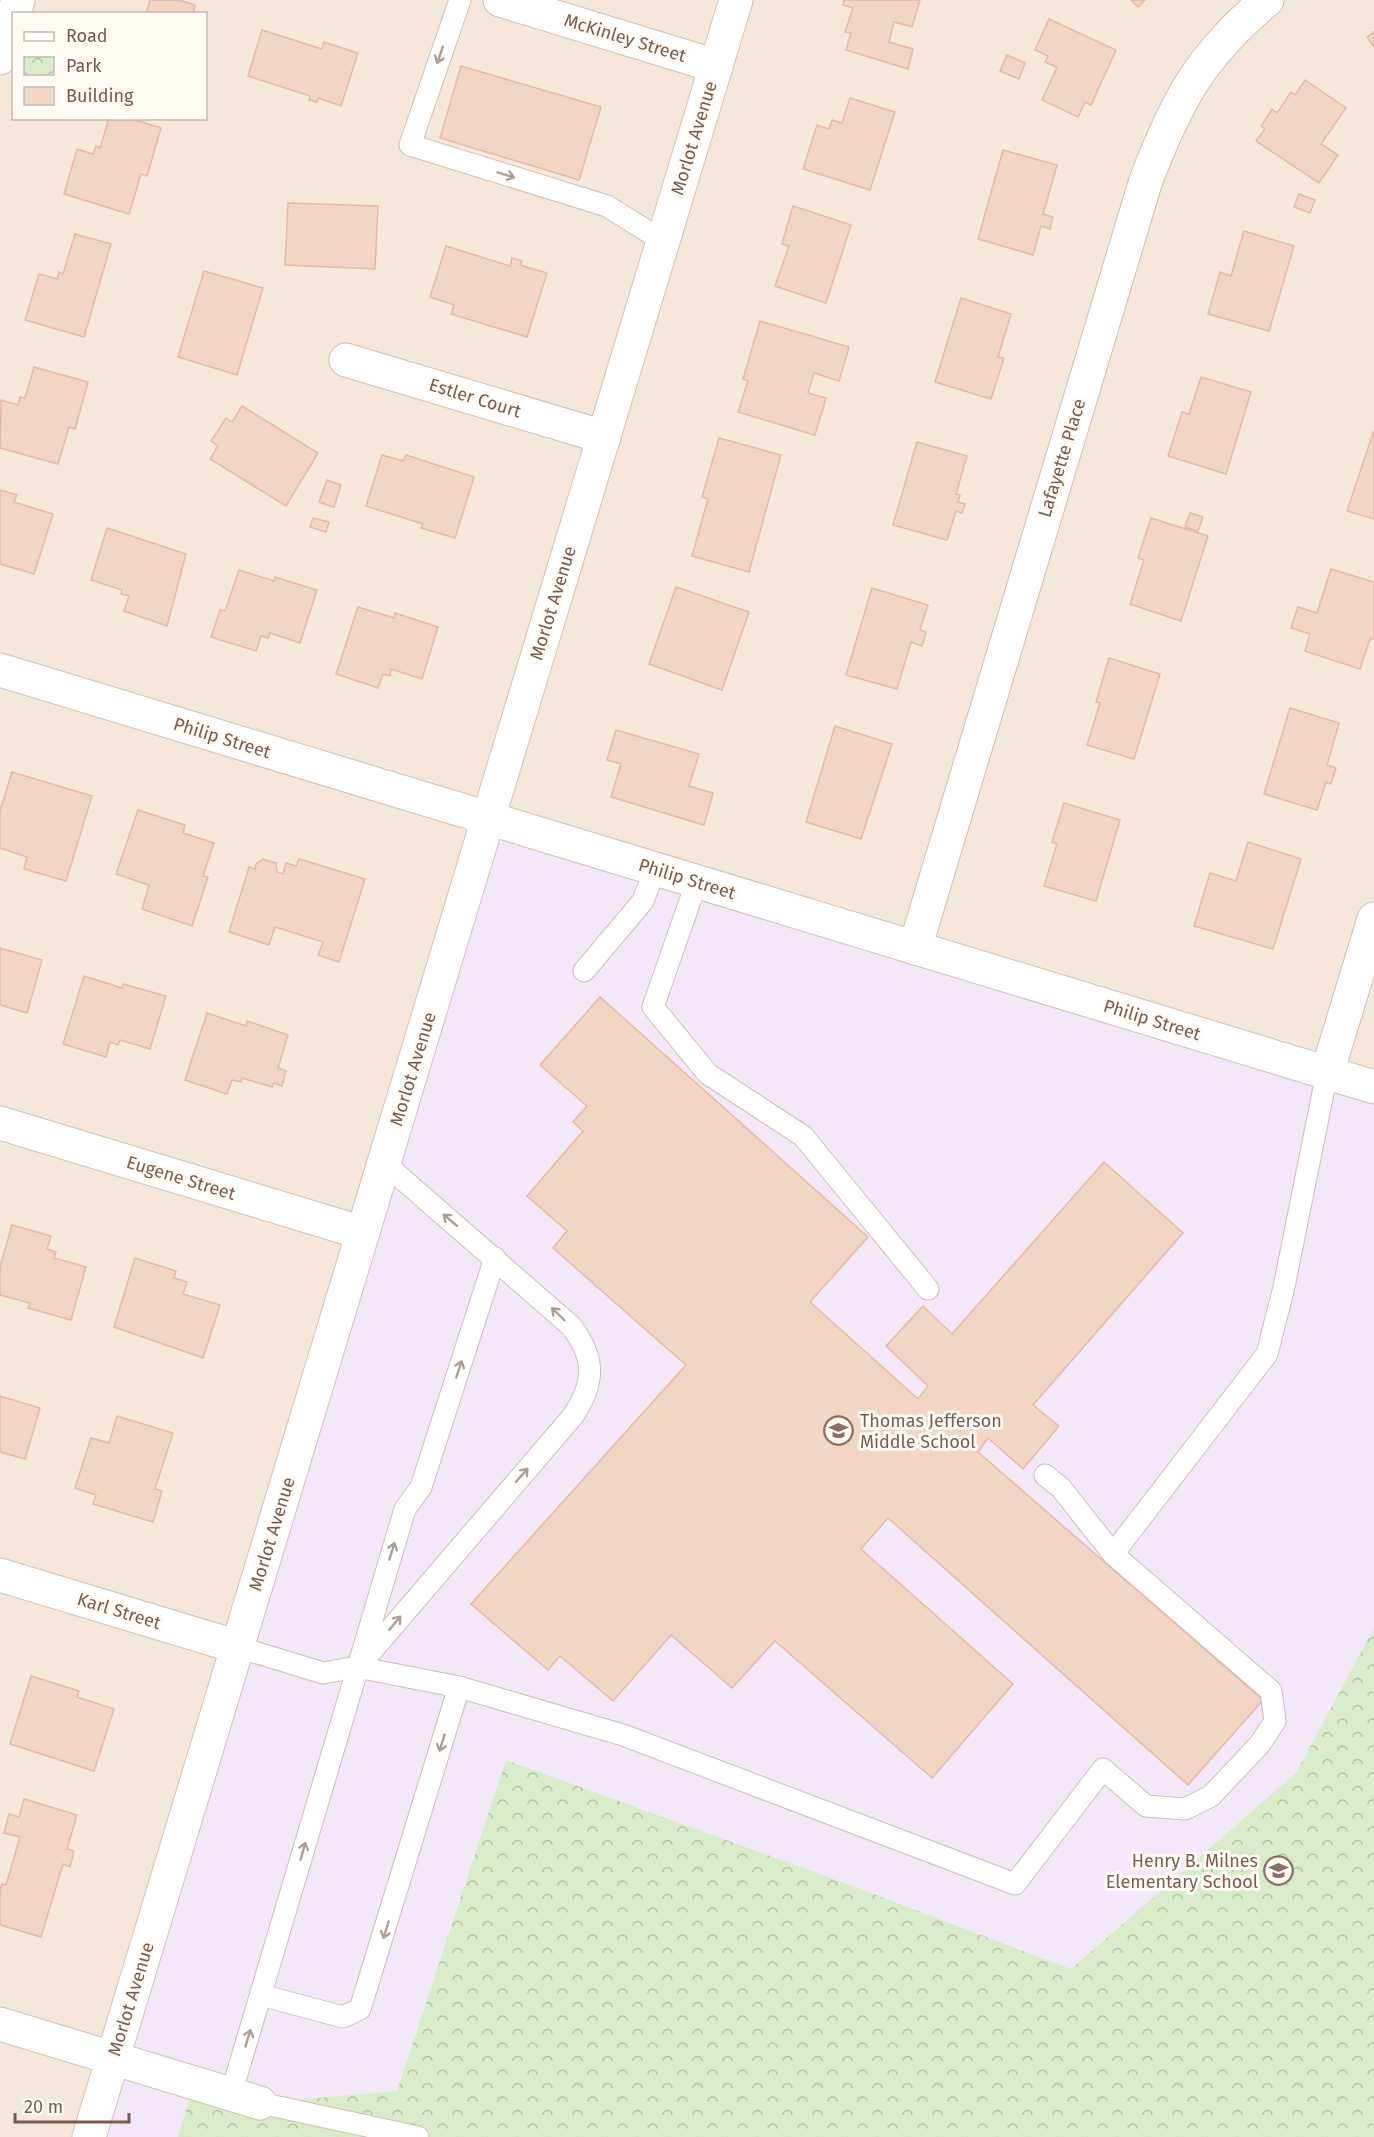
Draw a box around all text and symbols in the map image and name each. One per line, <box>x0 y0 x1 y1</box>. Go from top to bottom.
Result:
street label: McKinley Street <box>561 9 689 67</box>
legend <box>12 12 207 120</box>
text: Road <box>66 25 108 47</box>
one-way arrow <box>434 45 445 64</box>
text: Park <box>66 55 102 77</box>
street label: Morlot Avenue <box>666 78 722 198</box>
text: Building <box>66 85 134 107</box>
one-way arrow <box>496 170 515 181</box>
street label: Estler Court <box>426 374 524 423</box>
street label: Lafayette Place <box>1034 396 1090 520</box>
street label: Morlot Avenue <box>525 543 581 663</box>
street label: Philip Street <box>171 713 274 763</box>
street label: Philip Street <box>636 854 739 904</box>
street label: Philip Street <box>1101 995 1204 1045</box>
street label: Morlot Avenue <box>385 1009 441 1129</box>
street label: Eugene Street <box>124 1151 239 1205</box>
one-way arrow <box>443 1213 458 1227</box>
one-way arrow <box>551 1306 566 1321</box>
one-way arrow <box>454 1360 465 1379</box>
place label: Thomas Jefferson Middle School <box>860 1410 1002 1453</box>
school or university icon: Thomas Jefferson Middle School <box>823 1415 855 1447</box>
one-way arrow <box>515 1468 529 1483</box>
street label: Morlot Avenue <box>244 1474 300 1594</box>
one-way arrow <box>387 1542 398 1561</box>
street label: Karl Street <box>75 1588 164 1634</box>
one-way arrow <box>388 1616 402 1631</box>
one-way arrow <box>436 1733 447 1752</box>
one-way arrow <box>298 1842 309 1861</box>
place label: Henry B. Milnes Elementary School <box>1106 1850 1258 1893</box>
school or university icon: Henry B. Milnes Elementary School <box>1263 1855 1295 1887</box>
one-way arrow <box>380 1920 391 1939</box>
street label: Morlot Avenue <box>103 1939 159 2059</box>
one-way arrow <box>243 2029 254 2048</box>
scale bar <box>15 2086 129 2124</box>
text: 20 m <box>24 2096 63 2118</box>

